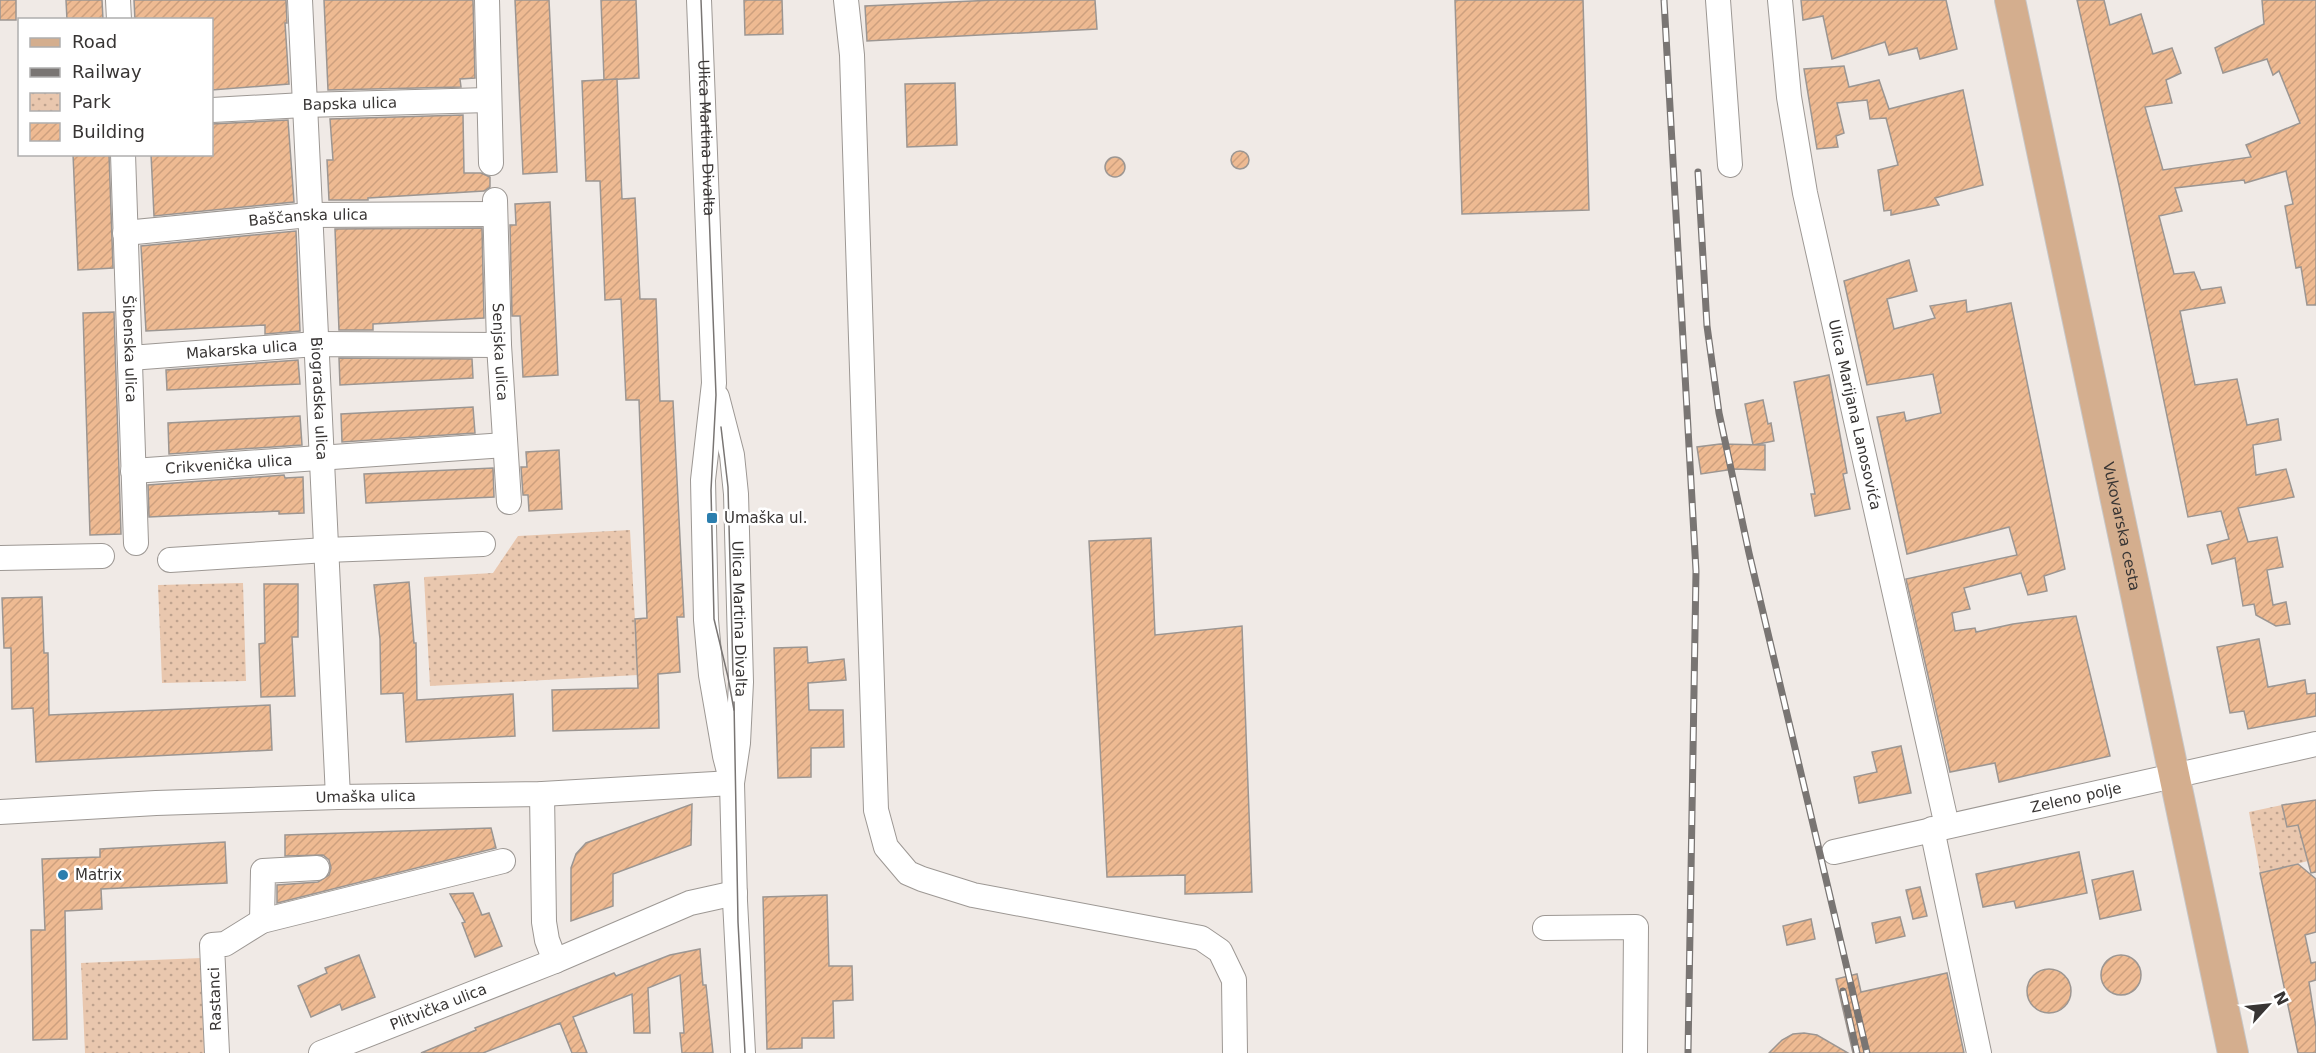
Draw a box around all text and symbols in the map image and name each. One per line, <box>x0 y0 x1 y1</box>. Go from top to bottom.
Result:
legend <box>18 18 213 156</box>
text: Road <box>72 31 117 52</box>
street label: Ulica Martina Divalta <box>694 59 718 216</box>
text: Railway <box>72 61 142 82</box>
text: Park <box>72 91 111 112</box>
street label: Bapska ulica <box>302 93 397 114</box>
text: Building <box>72 121 145 142</box>
street label: Baščanska ulica <box>248 206 368 230</box>
street label: Šibenska ulica <box>119 295 140 403</box>
street label: Senjska ulica <box>489 303 512 401</box>
street label: Ulica Marijana Lanosovića <box>1825 318 1885 512</box>
street label: Makarska ulica <box>185 336 298 363</box>
street label: Biogradska ulica <box>307 336 331 461</box>
street label: Crikvenička ulica <box>165 451 293 478</box>
street label: Vukovarska cesta <box>2099 460 2144 592</box>
place label: Umaška ul. <box>724 509 807 527</box>
marker: Umaška ul. <box>705 511 719 525</box>
street label: Ulica Martina Divalta <box>728 540 750 698</box>
street label: Zeleno polje <box>2029 779 2123 817</box>
street label: Umaška ulica <box>315 787 416 807</box>
place label: Matrix <box>75 866 122 884</box>
marker: Matrix <box>56 868 70 882</box>
street label: Rastanci <box>205 967 225 1031</box>
north arrow <box>2238 975 2298 1035</box>
street label: Plitvička ulica <box>387 980 489 1034</box>
text: N <box>2269 988 2292 1009</box>

